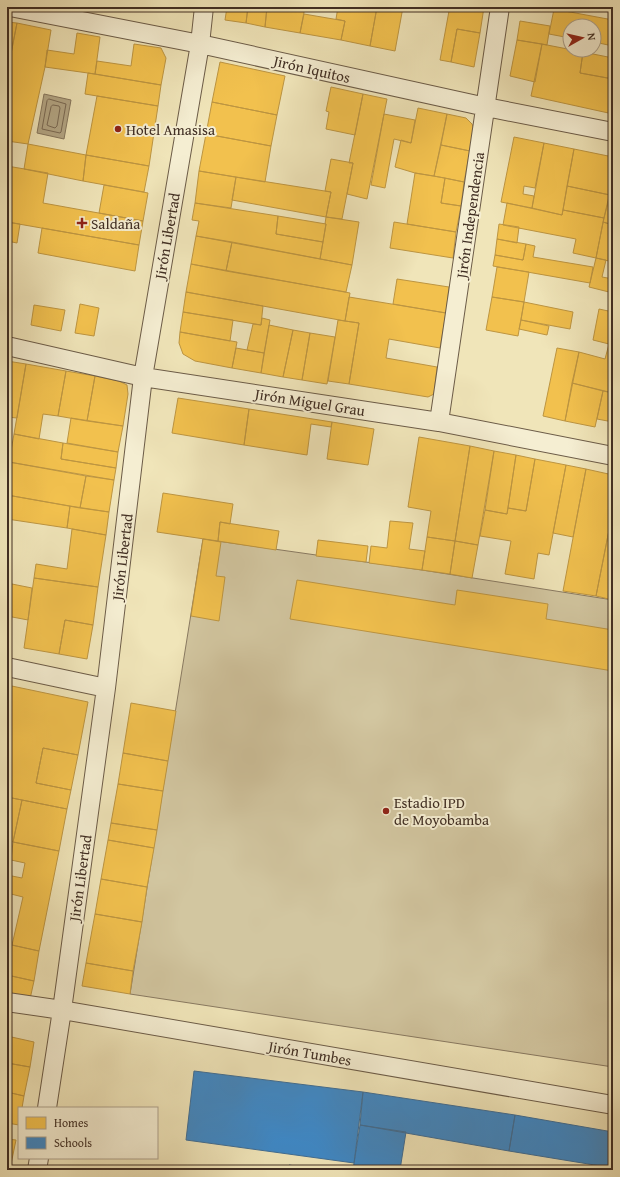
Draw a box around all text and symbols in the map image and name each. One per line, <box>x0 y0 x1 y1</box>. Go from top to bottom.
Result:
north arrow <box>562 18 602 58</box>
text: N <box>583 32 600 42</box>
street label: Jirón Iquitos <box>270 50 353 88</box>
place label: Hotel Amasisa <box>126 119 215 140</box>
marker: Hotel Amasisa <box>113 124 123 134</box>
street label: Jirón Independencia <box>450 150 489 282</box>
street label: Jirón Libertad <box>149 191 185 283</box>
place label: Saldaña <box>91 213 140 234</box>
marker: Saldaña <box>76 217 88 229</box>
street label: Jirón Miguel Grau <box>251 383 367 421</box>
street label: Jirón Libertad <box>106 512 138 604</box>
place label: Estadio IPD de Moyobamba <box>394 792 489 830</box>
marker: Estadio IPD de Moyobamba <box>381 806 391 816</box>
street label: Jirón Libertad <box>63 833 96 925</box>
street label: Jirón Tumbes <box>265 1035 353 1071</box>
legend <box>18 1107 158 1159</box>
text: Homes <box>54 1114 89 1131</box>
text: Schools <box>54 1134 92 1151</box>

